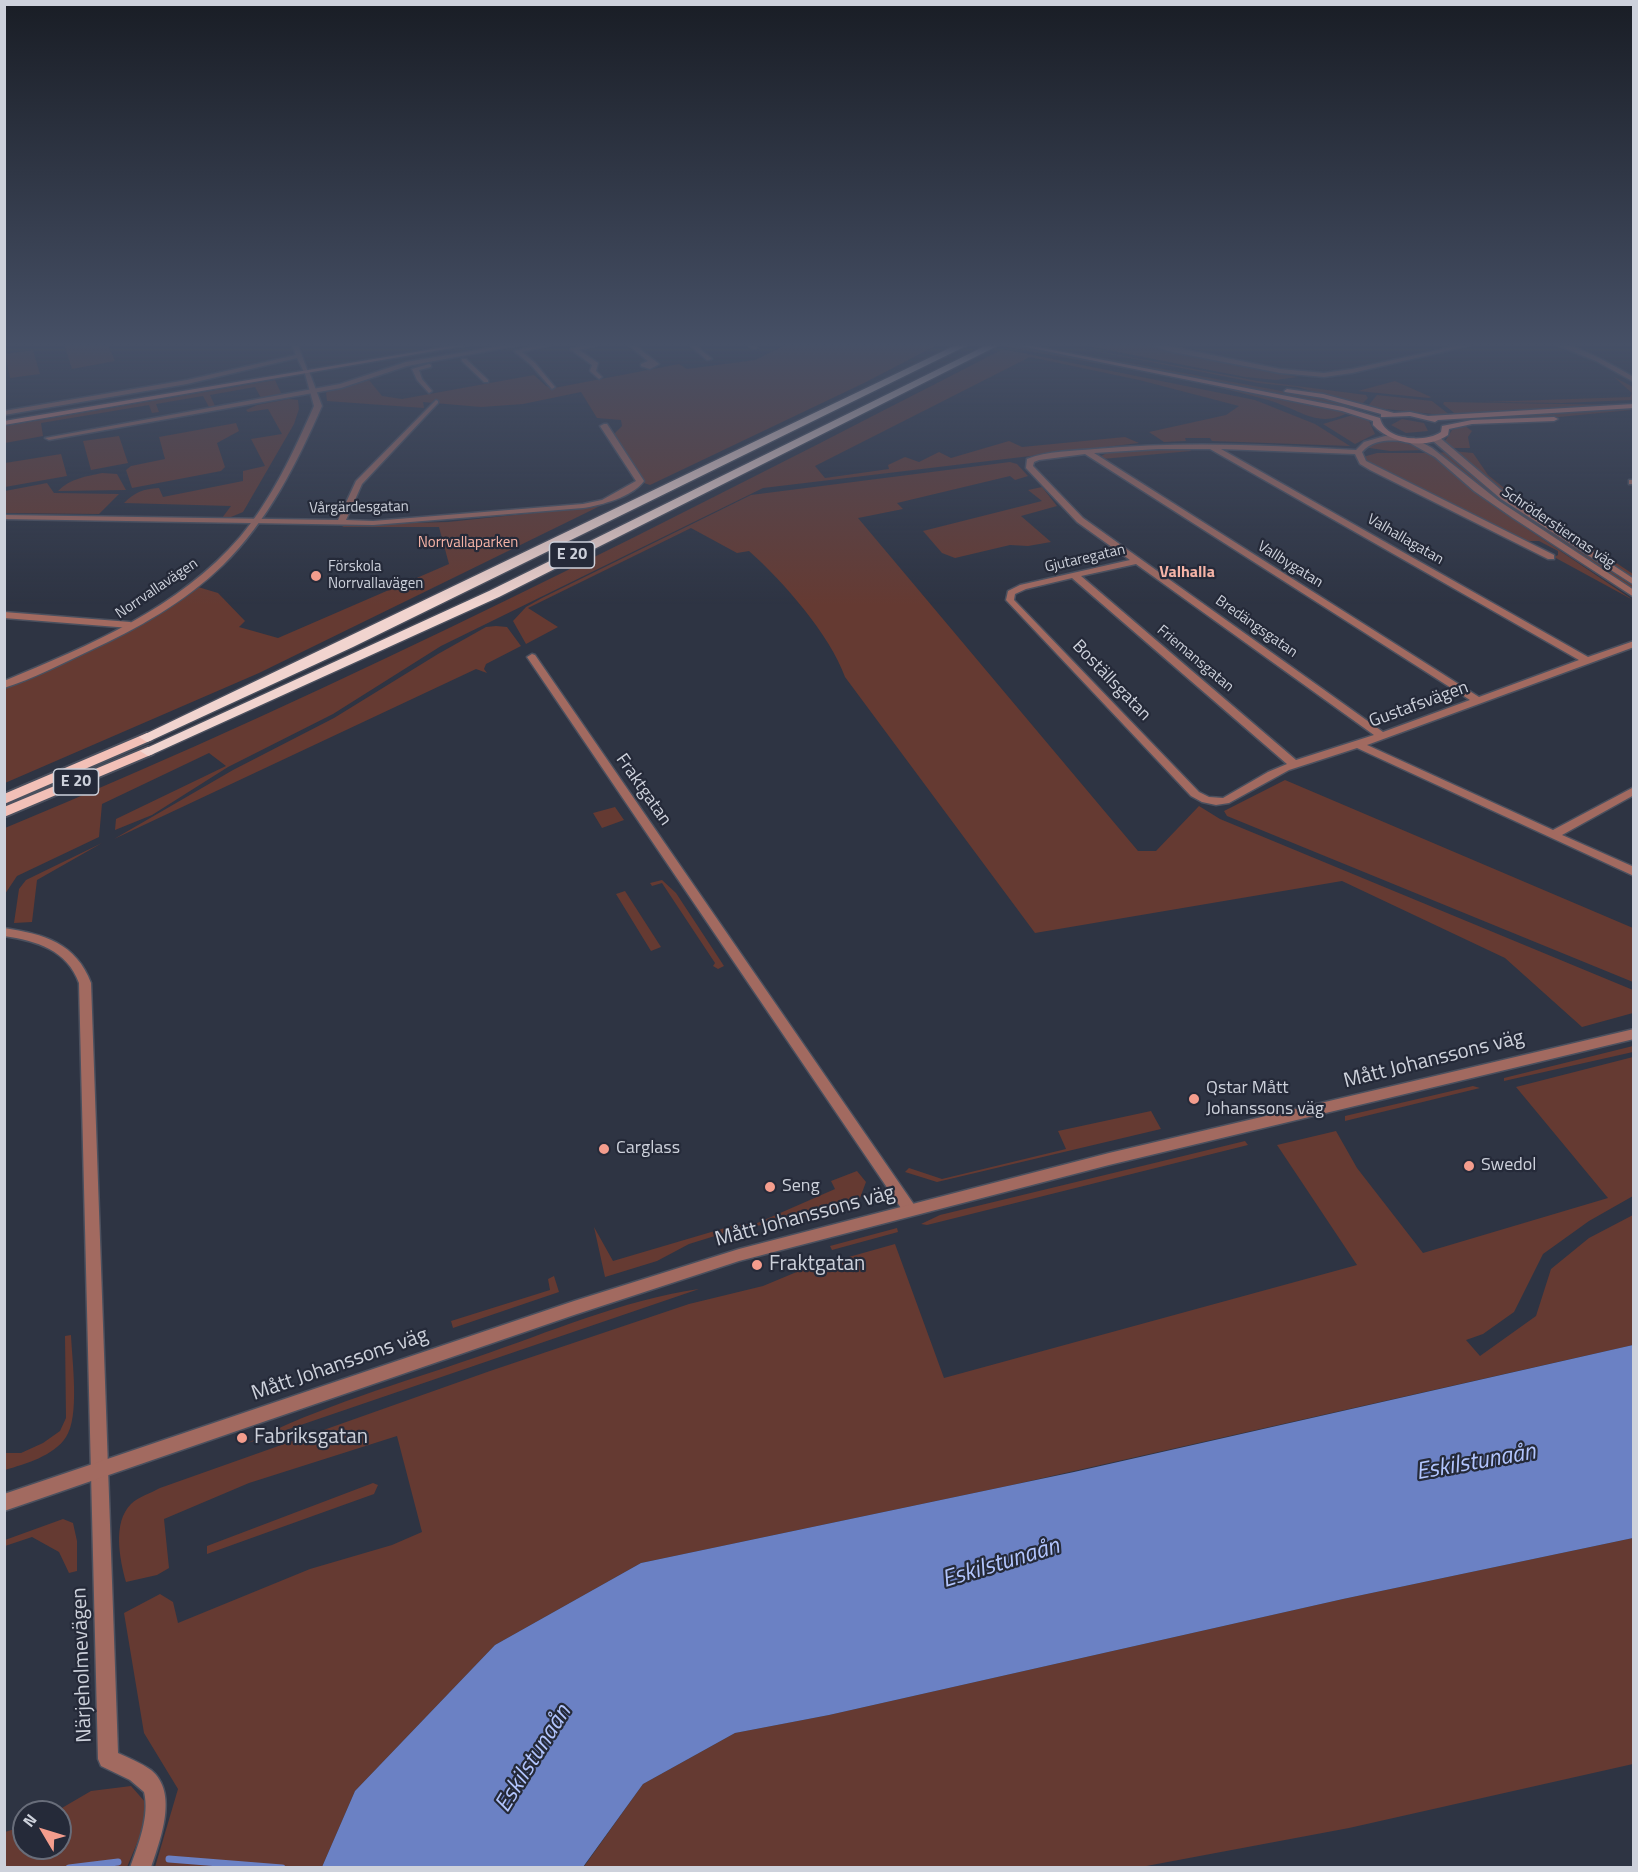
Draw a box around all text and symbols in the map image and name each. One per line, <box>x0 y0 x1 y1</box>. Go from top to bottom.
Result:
street label: Schröderstiernas väg <box>1498 483 1618 573</box>
street label: Vårgärdesgatan <box>309 498 409 518</box>
street label: Valhallagatan <box>1364 511 1446 569</box>
park label: Norrvallaparken <box>418 534 518 552</box>
street label: Vallbygatan <box>1254 538 1326 592</box>
street label: Gjutaregatan <box>1043 541 1127 577</box>
road number: E 20 <box>550 542 594 568</box>
street label: Norrvallavägen <box>112 555 202 623</box>
place label: Förskola Norrvallavägen <box>328 558 423 593</box>
district label: Valhalla <box>1159 563 1215 583</box>
marker: Förskola Norrvallavägen <box>309 569 323 583</box>
street label: Bredängsgatan <box>1212 592 1300 662</box>
street label: Friemansgatan <box>1153 622 1237 696</box>
street label: Boställsgatan <box>1067 636 1155 726</box>
street label: Gustafsvägen <box>1366 677 1472 733</box>
street label: Fraktgatan <box>610 750 676 830</box>
road number: E 20 <box>54 769 98 795</box>
street label: Mått Johanssons väg <box>1341 1025 1527 1095</box>
place label: Qstar Mått Johanssons väg <box>1206 1078 1324 1120</box>
marker: Qstar Mått Johanssons väg <box>1187 1092 1201 1106</box>
place label: Carglass <box>616 1138 680 1160</box>
marker: Carglass <box>597 1142 611 1156</box>
place label: Swedol <box>1481 1155 1536 1177</box>
marker: Swedol <box>1462 1159 1476 1173</box>
place label: Seng <box>782 1176 820 1198</box>
marker: Seng <box>763 1180 777 1194</box>
street label: Mått Johanssons väg <box>712 1181 898 1253</box>
place label: Fraktgatan <box>769 1252 865 1278</box>
marker: Fraktgatan <box>750 1258 764 1272</box>
street label: Mått Johanssons väg <box>248 1323 432 1407</box>
place label: Fabriksgatan <box>254 1425 368 1451</box>
marker: Fabriksgatan <box>235 1431 249 1445</box>
water label: Eskilstunaån <box>1414 1438 1538 1488</box>
water label: Eskilstunaån <box>939 1533 1063 1595</box>
street label: Närjeholmevägen <box>68 1587 98 1743</box>
water label: Eskilstunaån <box>490 1700 578 1818</box>
north arrow <box>12 1800 72 1860</box>
text: N <box>17 1808 42 1832</box>

